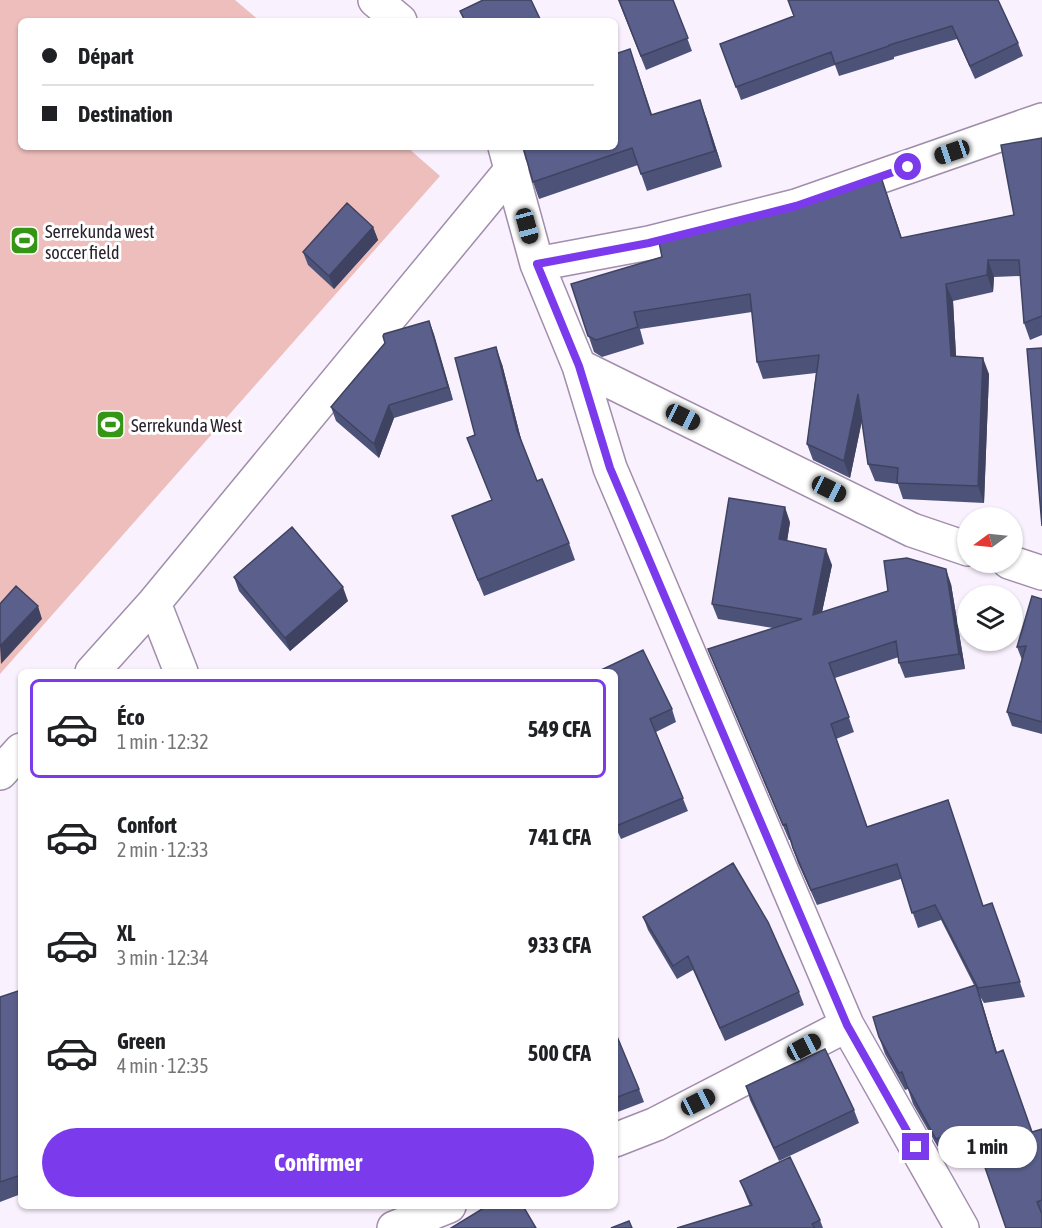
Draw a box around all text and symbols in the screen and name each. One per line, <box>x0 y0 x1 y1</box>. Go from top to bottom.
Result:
text: Départ <box>78 43 134 69</box>
text: Destination <box>78 101 173 127</box>
car <box>932 138 972 166</box>
route start <box>894 153 921 180</box>
car <box>514 206 540 246</box>
place label: Serrekunda west soccer field <box>45 221 155 263</box>
sports icon: Serrekunda west soccer field <box>8 225 40 257</box>
car <box>663 401 703 433</box>
sports icon: Serrekunda West <box>94 409 126 441</box>
place label: Serrekunda West <box>131 415 242 436</box>
car <box>809 473 849 505</box>
north arrow <box>957 507 1023 573</box>
map controls <box>957 507 1023 651</box>
button: layers <box>957 585 1023 651</box>
icon: car <box>45 702 99 756</box>
text: Éco <box>117 704 145 730</box>
text: 549 CFA <box>528 716 591 742</box>
text: 1 min · 12:32 <box>117 730 209 753</box>
icon: car <box>45 810 99 864</box>
text: Confort <box>117 812 177 838</box>
text: 741 CFA <box>528 824 591 850</box>
text: 2 min · 12:33 <box>117 838 209 861</box>
icon: car <box>45 918 99 972</box>
text: XL <box>117 920 135 946</box>
text: 933 CFA <box>528 932 591 958</box>
text: 3 min · 12:34 <box>117 946 209 969</box>
icon: car <box>45 1026 99 1080</box>
text: Green <box>117 1028 166 1054</box>
car <box>784 1031 824 1063</box>
text: 500 CFA <box>528 1040 591 1066</box>
text: 4 min · 12:35 <box>117 1054 209 1077</box>
car <box>678 1086 718 1118</box>
callout: 1 min <box>937 1126 1036 1168</box>
button: Confirmer <box>42 1128 594 1197</box>
route end <box>902 1133 929 1160</box>
text: 1 min <box>967 1135 1008 1158</box>

